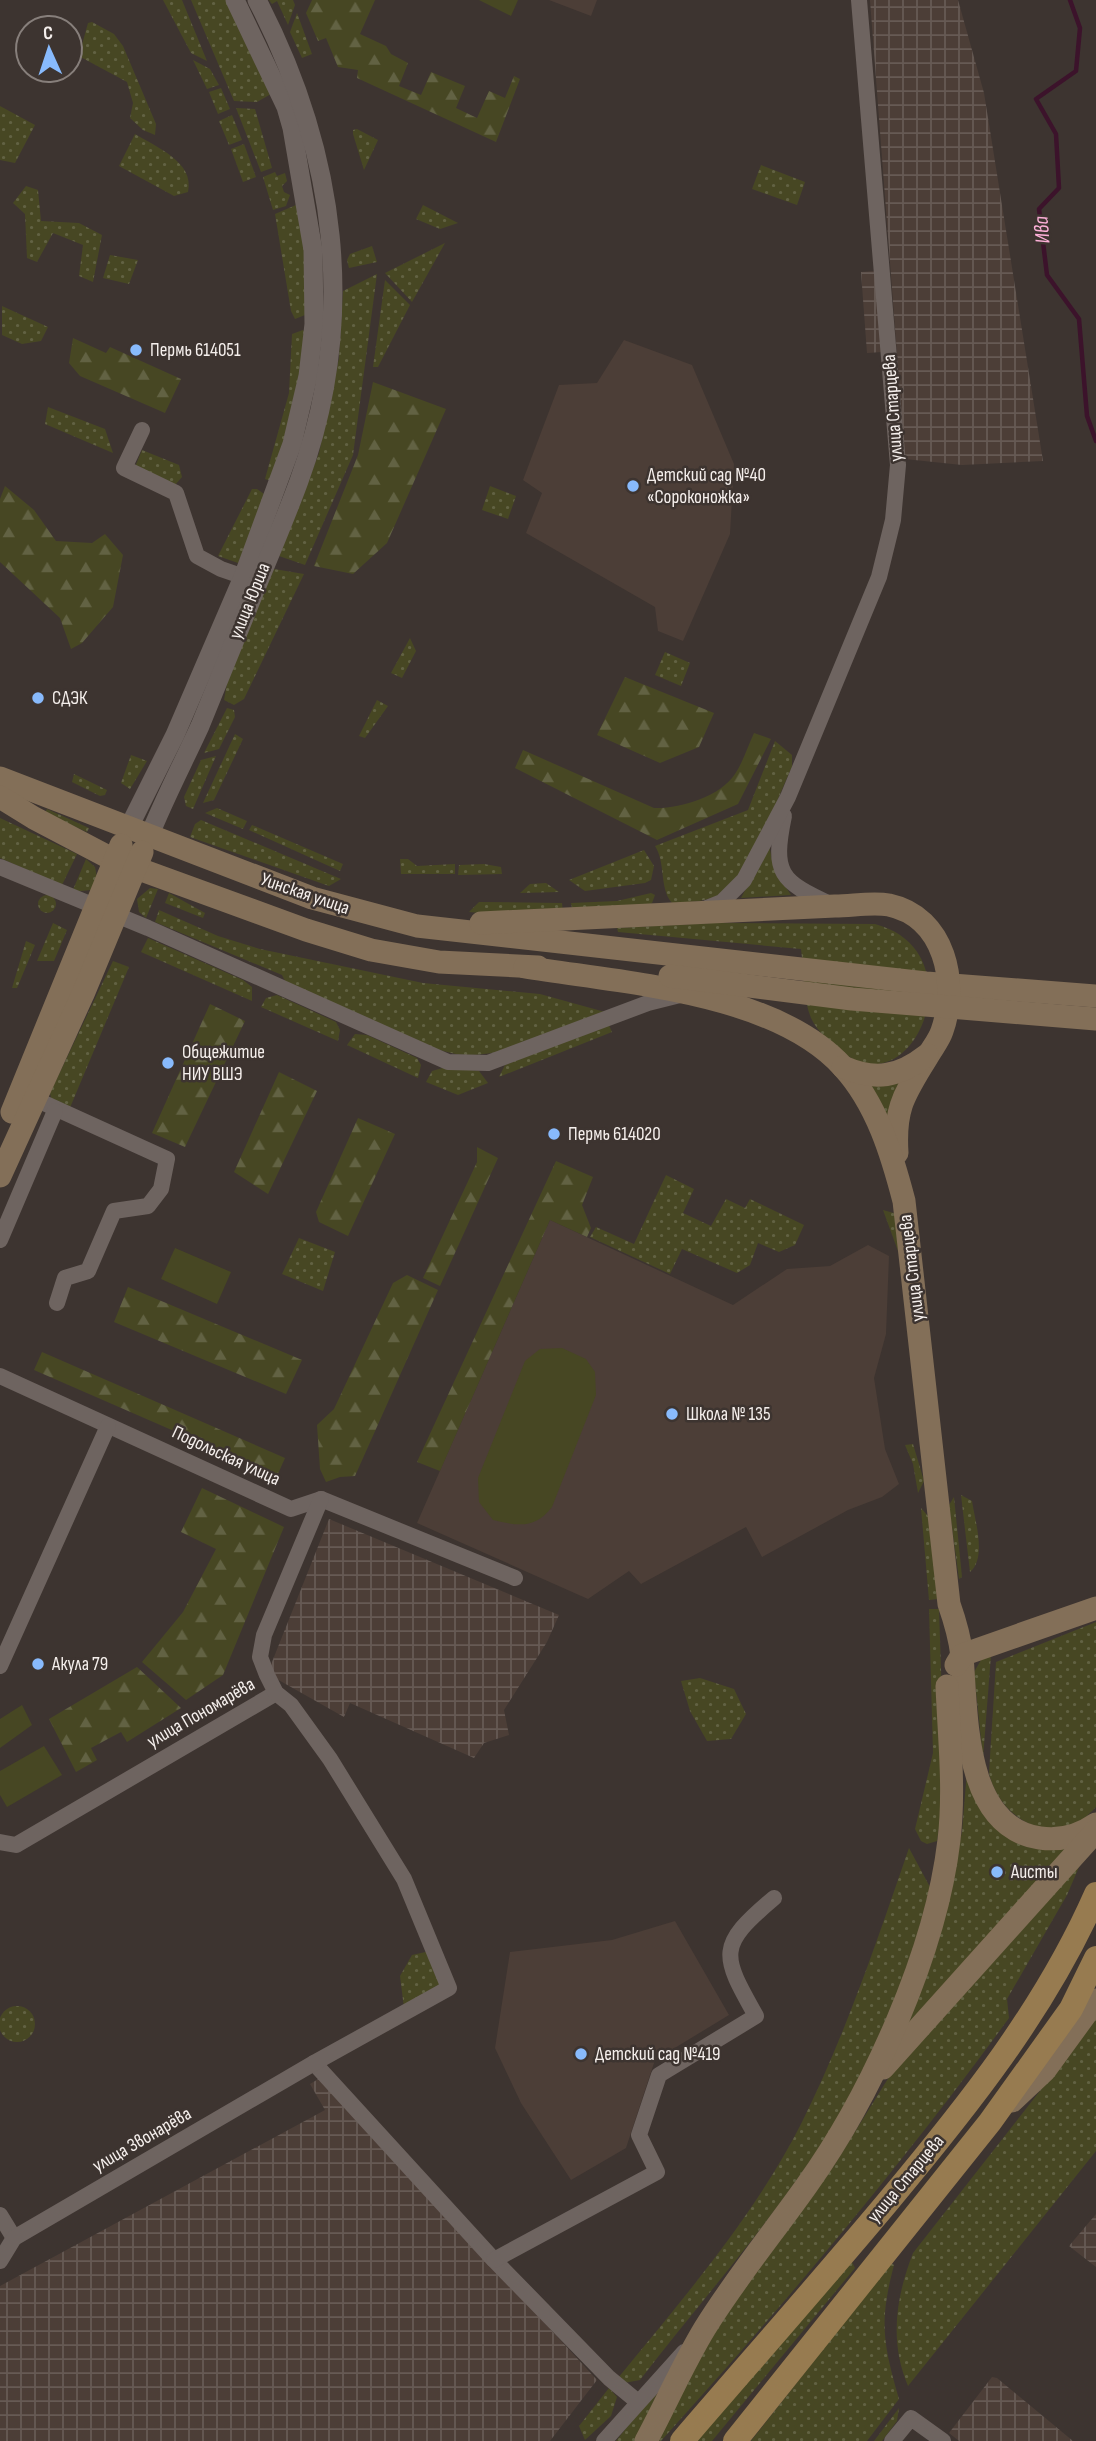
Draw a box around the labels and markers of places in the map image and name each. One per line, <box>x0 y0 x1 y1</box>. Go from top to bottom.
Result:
place label: Пермь 614051 <box>150 339 241 362</box>
marker: Пермь 614051 <box>128 342 144 358</box>
place label: Детский сад №40 «Сороконожка» <box>647 464 766 509</box>
marker: Детский сад №40 «Сороконожка» <box>625 478 641 494</box>
place label: СДЭК <box>52 687 88 710</box>
marker: СДЭК <box>30 690 46 706</box>
place label: Общежитие НИУ ВШЭ <box>182 1041 265 1086</box>
marker: Общежитие НИУ ВШЭ <box>160 1055 176 1071</box>
place label: Пермь 614020 <box>568 1123 661 1146</box>
marker: Пермь 614020 <box>546 1126 562 1142</box>
place label: Школа № 135 <box>686 1403 771 1426</box>
marker: Школа № 135 <box>664 1406 680 1422</box>
place label: Акула 79 <box>51 1653 108 1676</box>
marker: Акула 79 <box>30 1656 46 1672</box>
place label: Аисты <box>1010 1861 1058 1884</box>
marker: Аисты <box>989 1864 1005 1880</box>
place label: Детский сад №419 <box>595 2043 721 2066</box>
marker: Детский сад №419 <box>573 2046 589 2062</box>

